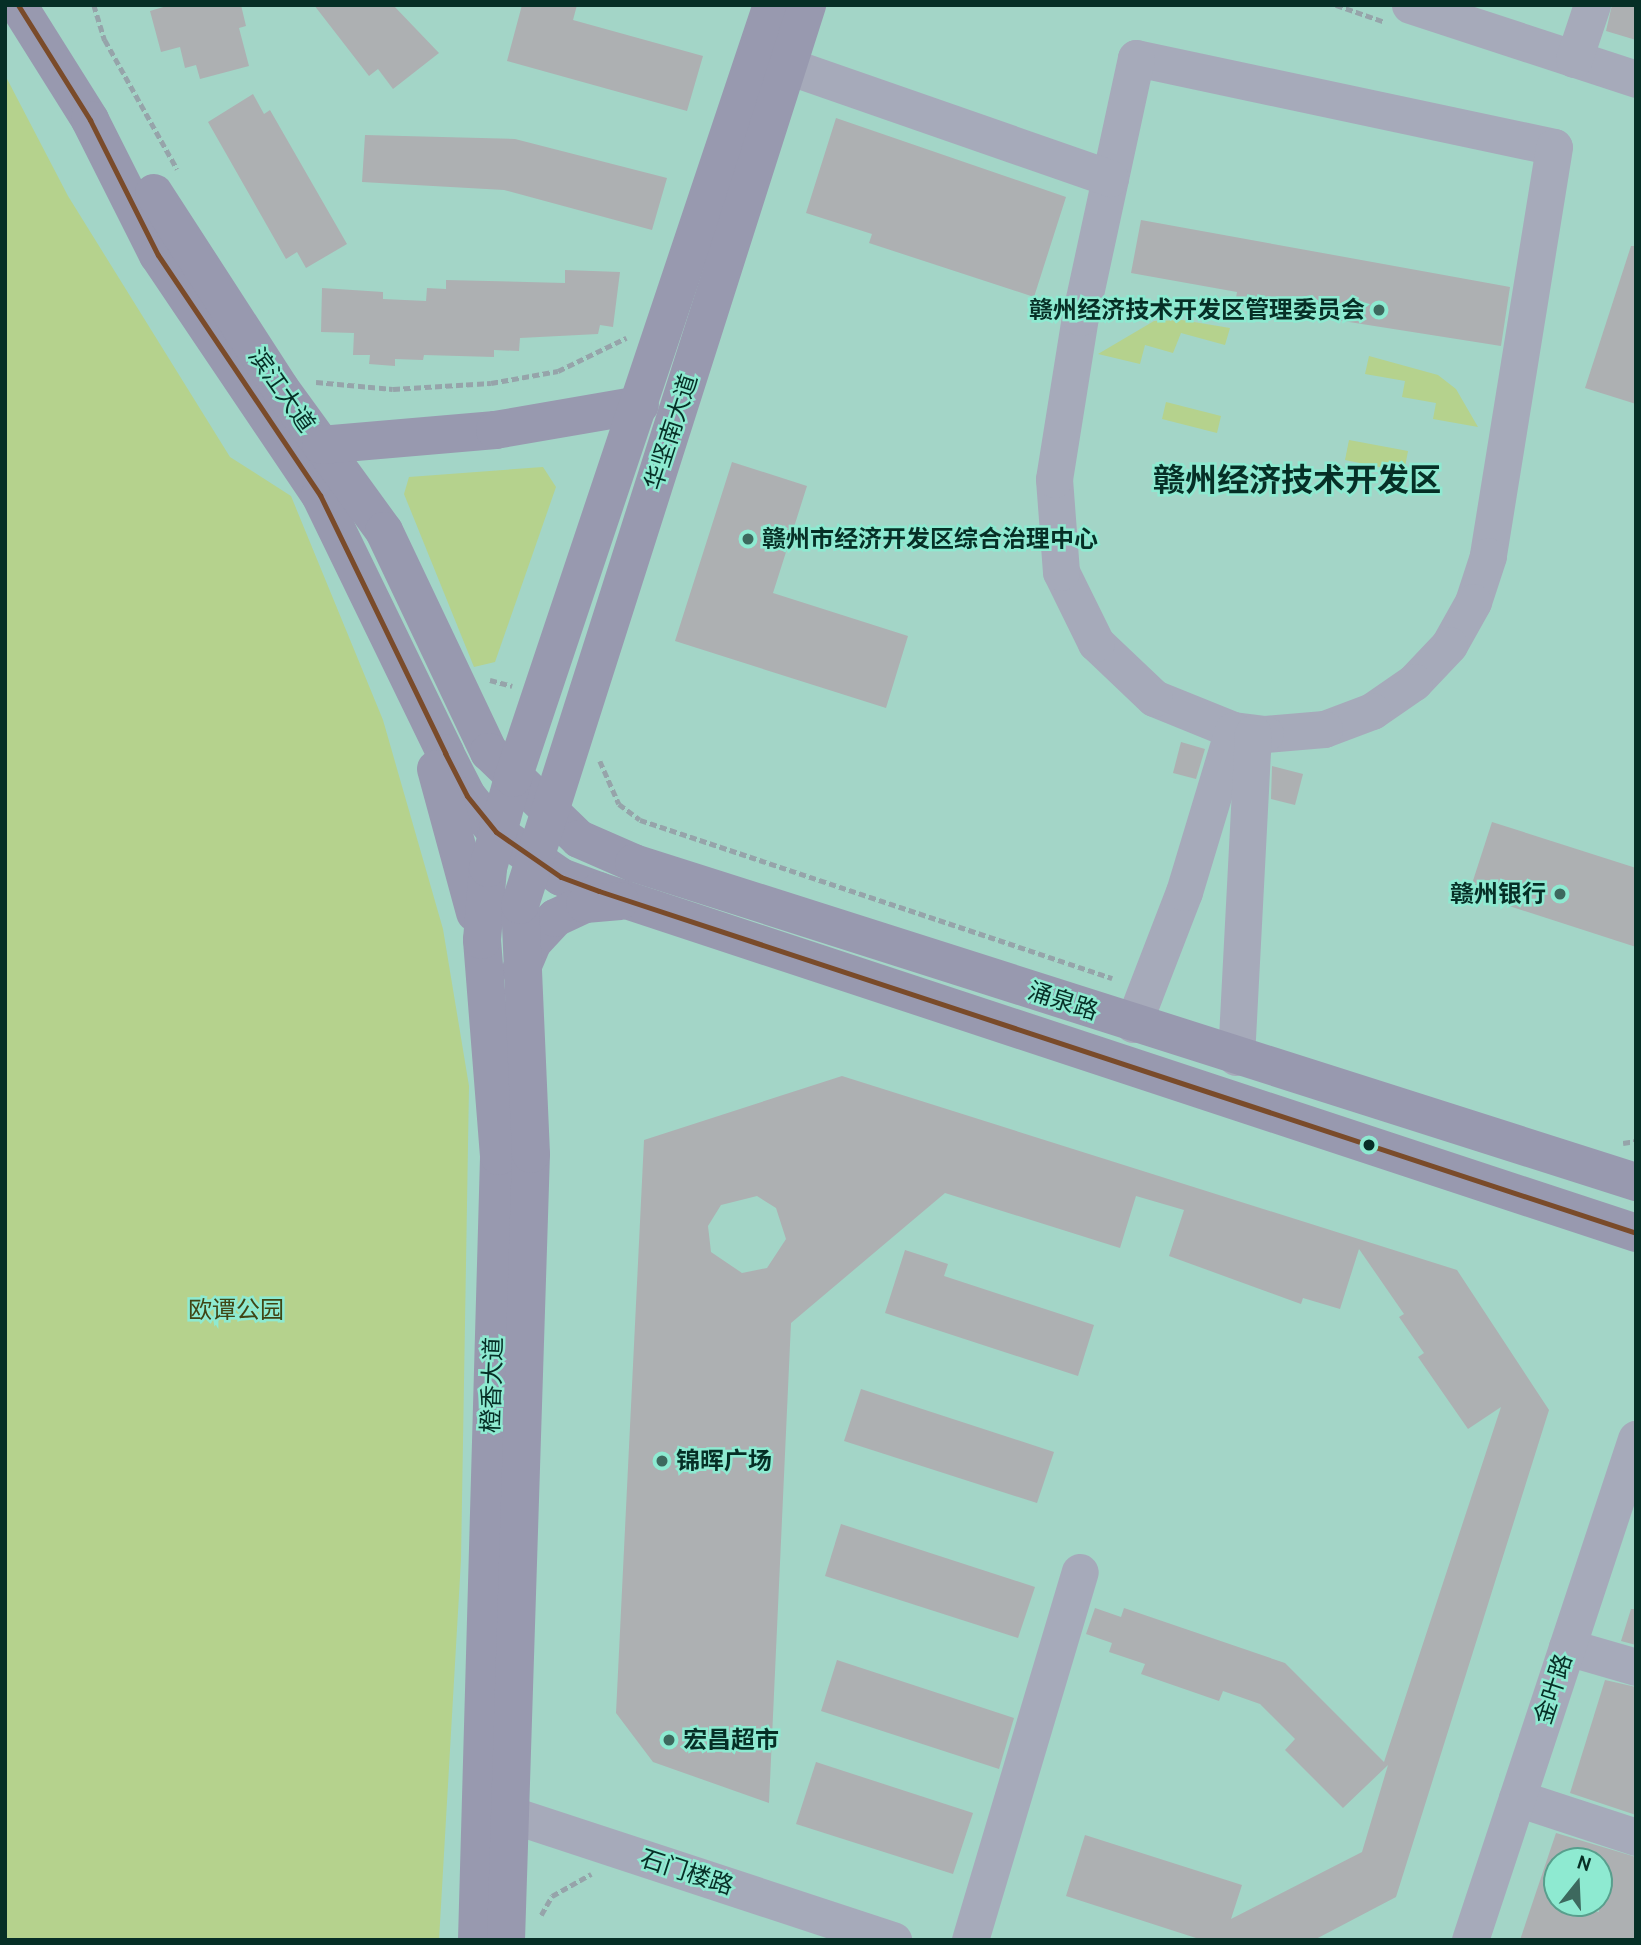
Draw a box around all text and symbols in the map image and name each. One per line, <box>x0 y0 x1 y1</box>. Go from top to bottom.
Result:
place label: 赣州经济技术开发区管理委员会 <box>1029 296 1365 324</box>
marker: 赣州经济技术开发区管理委员会 <box>1371 302 1387 318</box>
street label: 滨江大道 <box>243 342 321 438</box>
street label: 华坚南大道 <box>639 370 703 494</box>
district label: 赣州经济技术开发区 <box>1153 461 1441 499</box>
place label: 赣州市经济开发区综合治理中心 <box>762 525 1098 553</box>
marker: 赣州市经济开发区综合治理中心 <box>740 531 756 547</box>
place label: 赣州银行 <box>1450 880 1546 908</box>
marker: 赣州银行 <box>1552 886 1568 902</box>
street label: 涌泉路 <box>1024 976 1102 1026</box>
unlabelled marker <box>1362 1138 1376 1152</box>
park label: 欧谭公园 <box>188 1296 284 1324</box>
street label: 橙香大道 <box>476 1337 508 1433</box>
place label: 锦晖广场 <box>676 1447 772 1475</box>
marker: 锦晖广场 <box>654 1453 670 1469</box>
street label: 金叶路 <box>1528 1650 1578 1728</box>
place label: 宏昌超市 <box>683 1726 779 1754</box>
marker: 宏昌超市 <box>661 1732 677 1748</box>
street label: 石门楼路 <box>637 1843 737 1901</box>
north arrow <box>1543 1847 1613 1917</box>
text: N <box>1574 1850 1594 1876</box>

